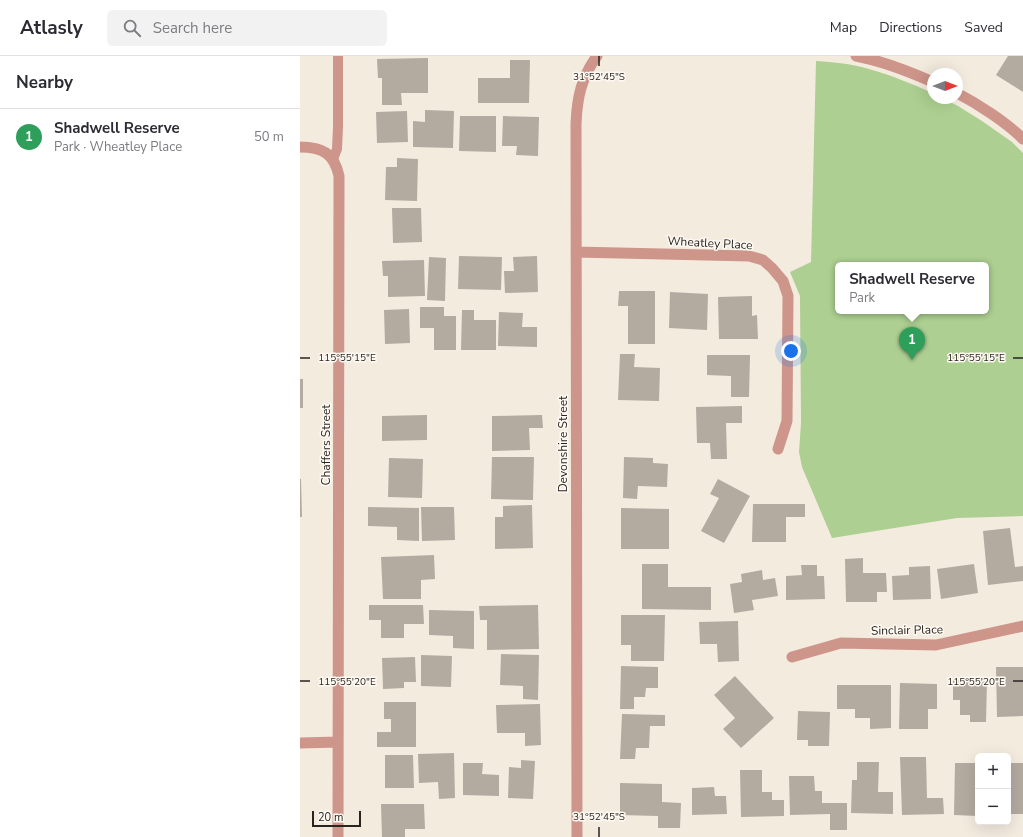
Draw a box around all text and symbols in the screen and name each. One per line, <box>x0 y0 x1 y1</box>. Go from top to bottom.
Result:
search box <box>107 10 387 46</box>
text: Atlasly <box>20 15 83 41</box>
icon: search <box>121 17 143 39</box>
text: Search here <box>153 18 232 38</box>
text: Map <box>830 18 857 37</box>
text: Directions <box>879 18 942 37</box>
text: Saved <box>964 18 1003 37</box>
north arrow <box>927 68 963 104</box>
text: 31°52'45"S <box>573 70 625 84</box>
text: Nearby <box>16 71 73 94</box>
text: Shadwell Reserve <box>54 118 180 138</box>
text: 1 <box>25 128 33 146</box>
text: 50 m <box>254 128 284 146</box>
text: Park · Wheatley Place <box>54 138 182 156</box>
street label: Wheatley Place <box>667 233 753 253</box>
popup <box>835 262 989 314</box>
text: Shadwell Reserve <box>849 269 975 289</box>
text: Park <box>849 289 875 307</box>
pin: 1 <box>899 327 925 360</box>
your location <box>781 341 801 361</box>
text: 115°55'15"E <box>318 351 376 365</box>
text: 115°55'15"E <box>947 351 1005 365</box>
street label: Devonshire Street <box>555 395 571 492</box>
street label: Chaffers Street <box>318 404 334 486</box>
street label: Sinclair Place <box>871 621 943 639</box>
text: 115°55'20"E <box>318 675 376 689</box>
text: 115°55'20"E <box>947 675 1005 689</box>
map controls <box>975 753 1011 825</box>
button: + <box>975 753 1011 789</box>
button: − <box>975 789 1011 825</box>
scale bar <box>312 809 361 828</box>
text: 20 m <box>318 810 343 825</box>
text: 31°52'45"S <box>573 810 625 824</box>

